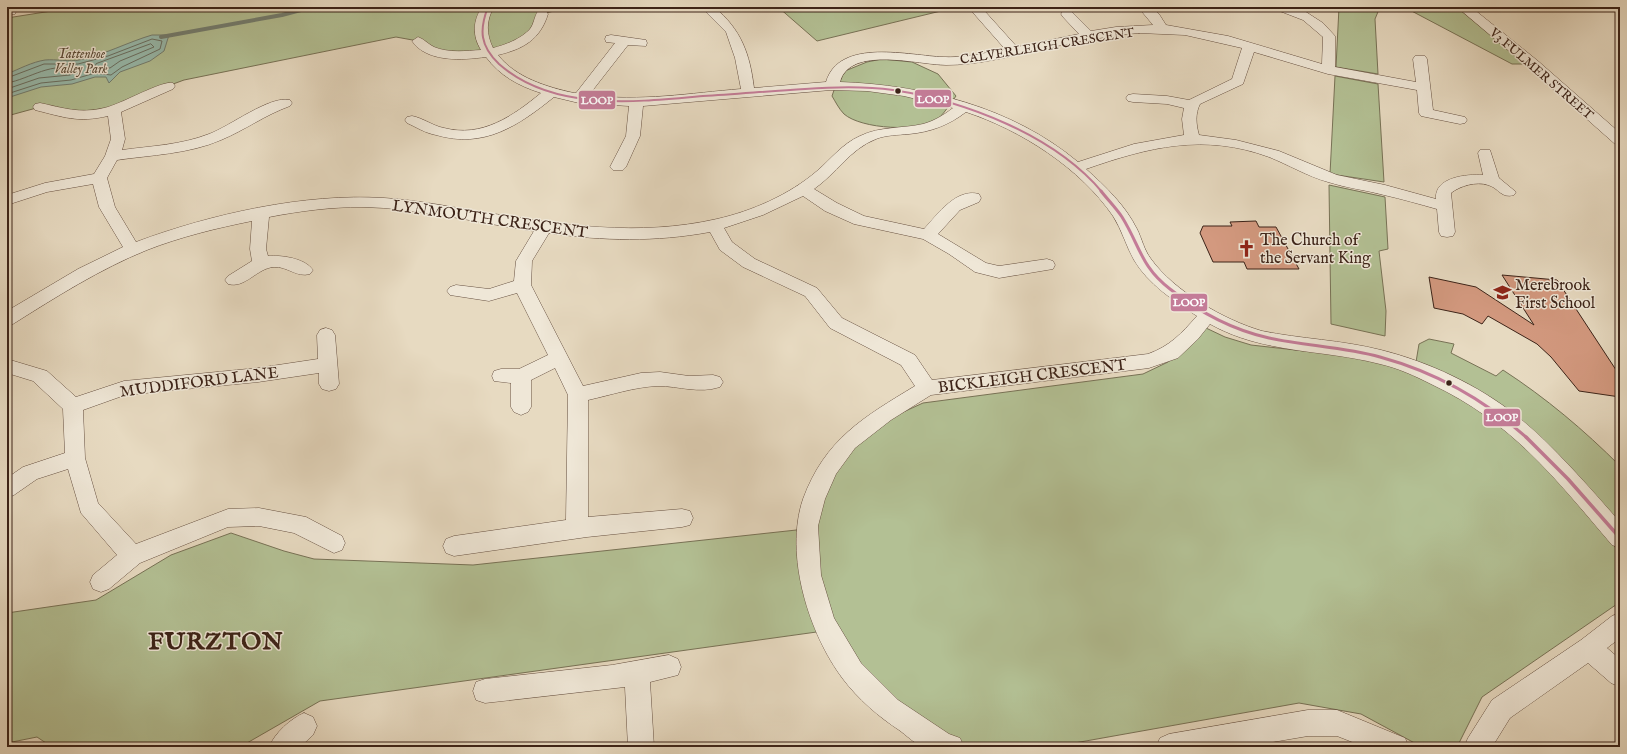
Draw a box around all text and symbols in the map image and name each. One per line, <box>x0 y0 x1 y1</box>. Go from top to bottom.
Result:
street label: CALVERLEIGH CRESCENT <box>959 24 1136 69</box>
street label: V3 FULMER STREET <box>1485 24 1597 124</box>
park label: Tattenhoe Valley Park <box>54 46 108 78</box>
unlabelled marker <box>893 86 903 96</box>
line badge: LOOP <box>914 89 952 108</box>
line badge: LOOP <box>578 90 616 110</box>
text: LOOP <box>916 93 950 107</box>
text: LOOP <box>580 94 614 108</box>
street label: LYNMOUTH CRESCENT <box>391 196 589 244</box>
place label: The Church of the Servant King <box>1260 231 1371 269</box>
church icon: The Church of the Servant King <box>1237 238 1257 258</box>
place label: Merebrook First School <box>1515 276 1596 314</box>
school or university icon: Merebrook First School <box>1492 283 1512 303</box>
line badge: LOOP <box>1170 293 1208 312</box>
text: LOOP <box>1172 296 1206 310</box>
street label: BICKLEIGH CRESCENT <box>937 355 1128 398</box>
street label: MUDDIFORD LANE <box>119 363 280 403</box>
unlabelled marker <box>1444 378 1454 388</box>
line badge: LOOP <box>1483 408 1521 427</box>
text: LOOP <box>1485 411 1519 425</box>
district label: FURZTON <box>148 627 284 658</box>

